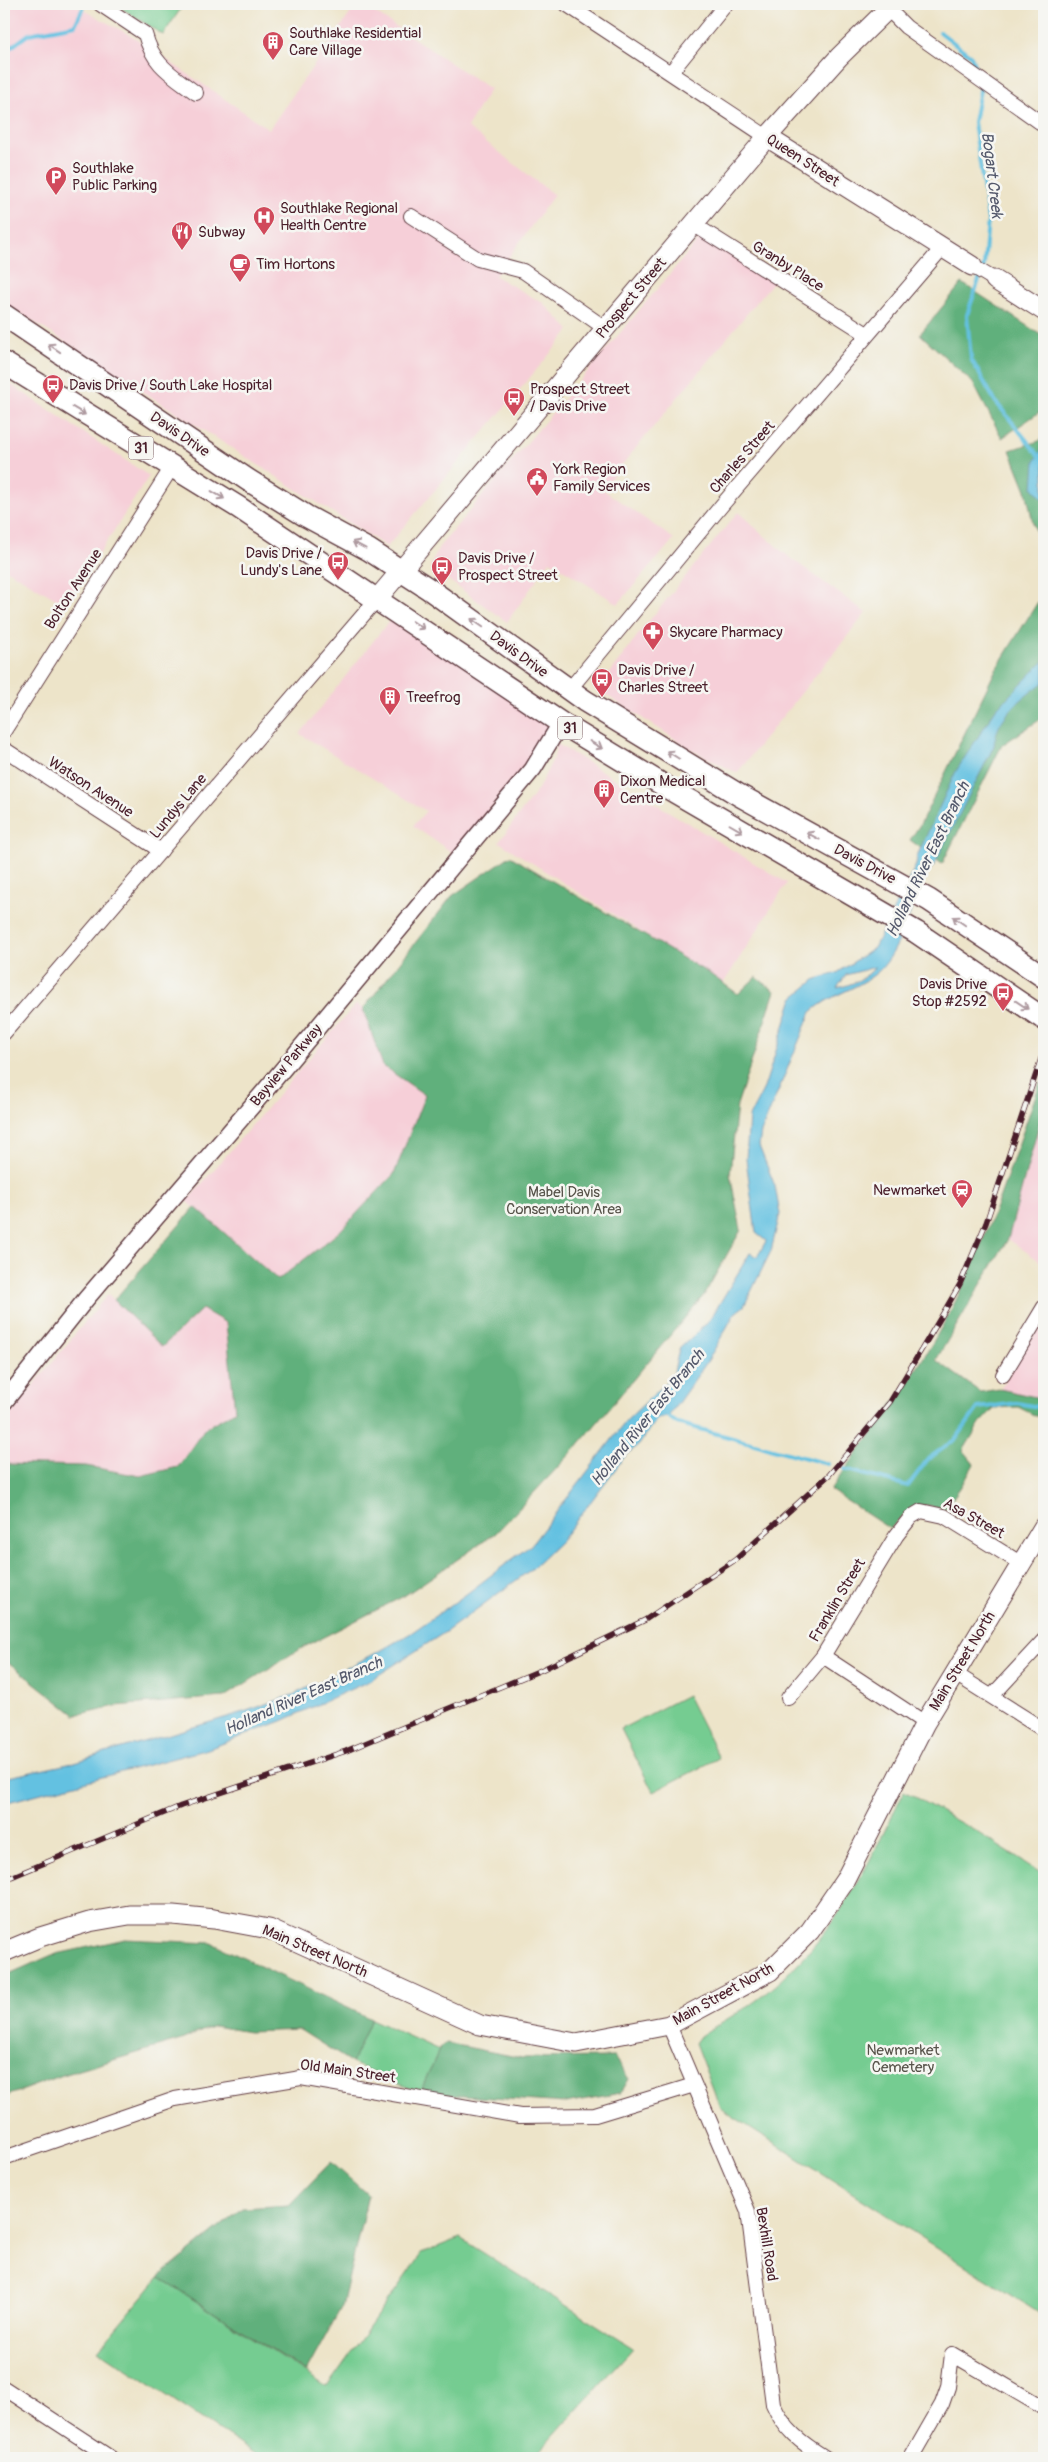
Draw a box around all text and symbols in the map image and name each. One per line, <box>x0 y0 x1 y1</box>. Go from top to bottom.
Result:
place label: Southlake Residential Care Village <box>289 24 422 60</box>
building icon: Southlake Residential Care Village <box>261 30 285 61</box>
street label: Queen Street <box>762 130 844 192</box>
water label: Bogart Creek <box>977 131 1007 221</box>
place label: Southlake Public Parking <box>72 159 157 195</box>
parking icon: Southlake Public Parking <box>44 165 68 196</box>
place label: Southlake Regional Health Centre <box>280 199 398 235</box>
hospital icon: Southlake Regional Health Centre <box>252 205 276 236</box>
restaurant icon: Subway <box>170 220 194 251</box>
place label: Subway <box>198 223 246 242</box>
street label: Granby Place <box>748 237 828 296</box>
cafe icon: Tim Hortons <box>228 252 252 283</box>
street label: Prospect Street <box>592 253 671 343</box>
place label: Tim Hortons <box>256 255 335 274</box>
one-way arrow <box>48 343 62 353</box>
bus stop icon: Davis Drive / South Lake Hospital <box>41 373 65 404</box>
place label: Davis Drive / South Lake Hospital <box>69 376 272 395</box>
place label: Prospect Street / Davis Drive <box>530 380 631 416</box>
bus stop icon: Prospect Street / Davis Drive <box>502 386 526 417</box>
one-way arrow <box>72 406 86 416</box>
street label: Davis Drive <box>146 408 214 462</box>
street label: Charles Street <box>706 416 780 498</box>
road number: 31 <box>128 436 154 459</box>
place label: York Region Family Services <box>552 460 650 496</box>
public building icon: York Region Family Services <box>525 466 549 497</box>
one-way arrow <box>211 490 225 500</box>
one-way arrow <box>352 540 367 550</box>
place label: Davis Drive / Lundy's Lane <box>240 544 323 580</box>
street label: Bolton Avenue <box>40 545 107 633</box>
place label: Davis Drive / Prospect Street <box>458 549 559 585</box>
bus stop icon: Davis Drive / Lundy's Lane <box>326 550 350 581</box>
bus stop icon: Davis Drive / Prospect Street <box>430 555 454 586</box>
one-way arrow <box>470 618 484 628</box>
pharmacy icon: Skycare Pharmacy <box>641 620 665 651</box>
one-way arrow <box>410 621 424 631</box>
place label: Skycare Pharmacy <box>669 623 783 642</box>
street label: Davis Drive <box>486 627 552 682</box>
place label: Davis Drive / Charles Street <box>618 661 709 697</box>
bus stop icon: Davis Drive / Charles Street <box>590 667 614 698</box>
building icon: Treefrog <box>378 685 402 716</box>
place label: Treefrog <box>406 688 460 707</box>
road number: 31 <box>558 716 582 740</box>
one-way arrow <box>589 740 603 750</box>
one-way arrow <box>666 749 680 759</box>
street label: Watson Avenue <box>45 753 137 822</box>
street label: Lundys Lane <box>146 769 211 843</box>
place label: Dixon Medical Centre <box>620 772 706 808</box>
water label: Holland River East Branch <box>882 777 975 940</box>
building icon: Dixon Medical Centre <box>592 778 616 809</box>
one-way arrow <box>728 824 742 834</box>
one-way arrow <box>806 831 821 840</box>
street label: Davis Drive <box>830 840 900 889</box>
one-way arrow <box>952 916 966 926</box>
place label: Davis Drive Stop #2592 <box>912 975 988 1011</box>
bus stop icon: Davis Drive Stop #2592 <box>991 981 1015 1012</box>
one-way arrow <box>1015 1000 1029 1010</box>
street label: Bayview Parkway <box>246 1020 327 1110</box>
station icon: Newmarket <box>950 1178 974 1209</box>
place label: Newmarket <box>873 1181 947 1200</box>
park label: Mabel Davis Conservation Area <box>506 1183 622 1219</box>
water label: Holland River East Branch <box>587 1344 710 1490</box>
street label: Asa Street <box>940 1494 1009 1544</box>
street label: Franklin Street <box>805 1554 870 1646</box>
street label: Main Street North <box>925 1608 1000 1714</box>
water label: Holland River East Branch <box>222 1652 386 1740</box>
street label: Main Street North <box>259 1921 370 1982</box>
street label: Main Street North <box>669 1959 777 2030</box>
park label: Newmarket Cemetery <box>866 2041 940 2077</box>
street label: Old Main Street <box>299 2055 398 2088</box>
street label: Bexhill Road <box>751 2206 782 2282</box>

